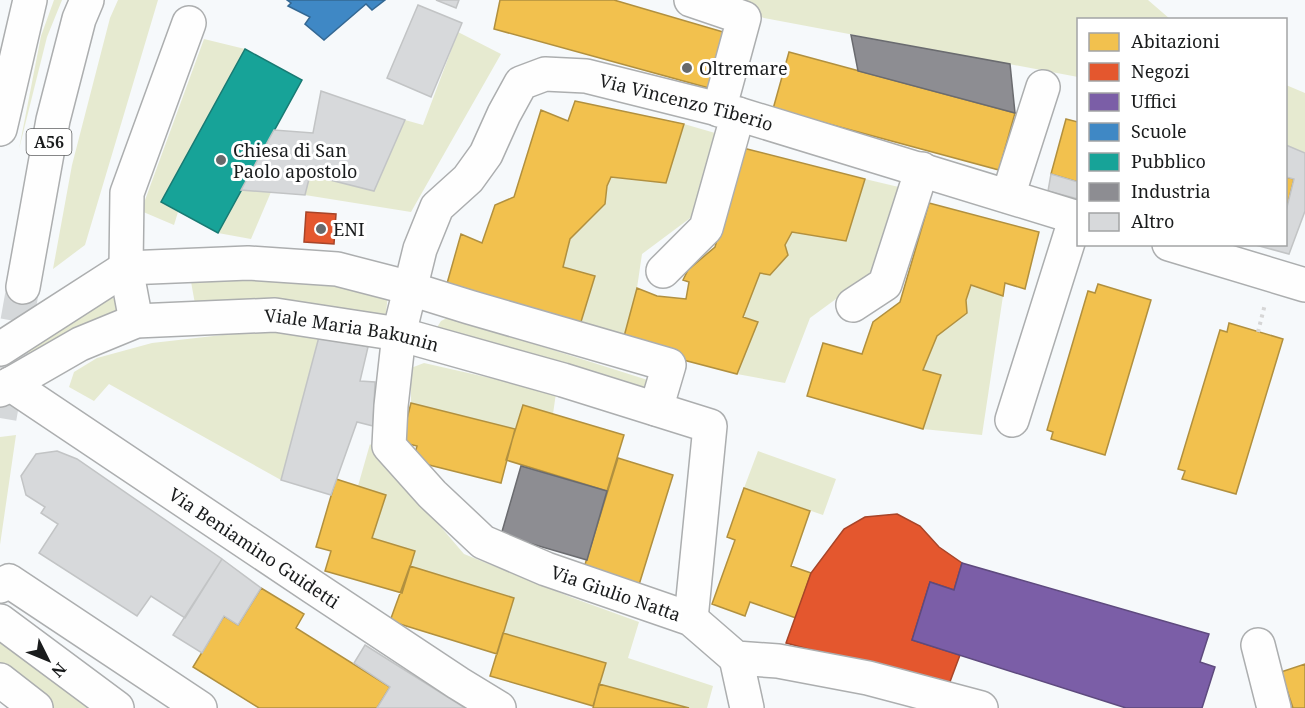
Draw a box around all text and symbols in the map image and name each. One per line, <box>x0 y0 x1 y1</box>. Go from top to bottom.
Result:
legend <box>1077 18 1287 246</box>
text: Abitazioni <box>1131 29 1220 53</box>
place label: Oltremare <box>699 56 788 80</box>
text: Negozi <box>1131 59 1190 83</box>
marker: Oltremare <box>680 61 694 75</box>
street label: Via Vincenzo Tiberio <box>597 68 776 136</box>
text: Uffici <box>1131 89 1177 113</box>
text: Scuole <box>1131 119 1187 143</box>
road number: A56 <box>26 129 72 155</box>
place label: Chiesa di San Paolo apostolo <box>233 138 357 183</box>
text: Pubblico <box>1131 149 1206 173</box>
marker: Chiesa di San Paolo apostolo <box>214 153 228 167</box>
text: Industria <box>1131 179 1211 203</box>
text: Altro <box>1131 209 1174 233</box>
place label: ENI <box>333 217 365 241</box>
marker: ENI <box>314 222 328 236</box>
street label: Viale Maria Bakunin <box>264 303 442 357</box>
street label: Via Beniamino Guidetti <box>164 482 344 613</box>
street label: Via Giulio Natta <box>548 560 684 626</box>
north arrow <box>18 630 78 690</box>
text: N <box>46 658 71 683</box>

